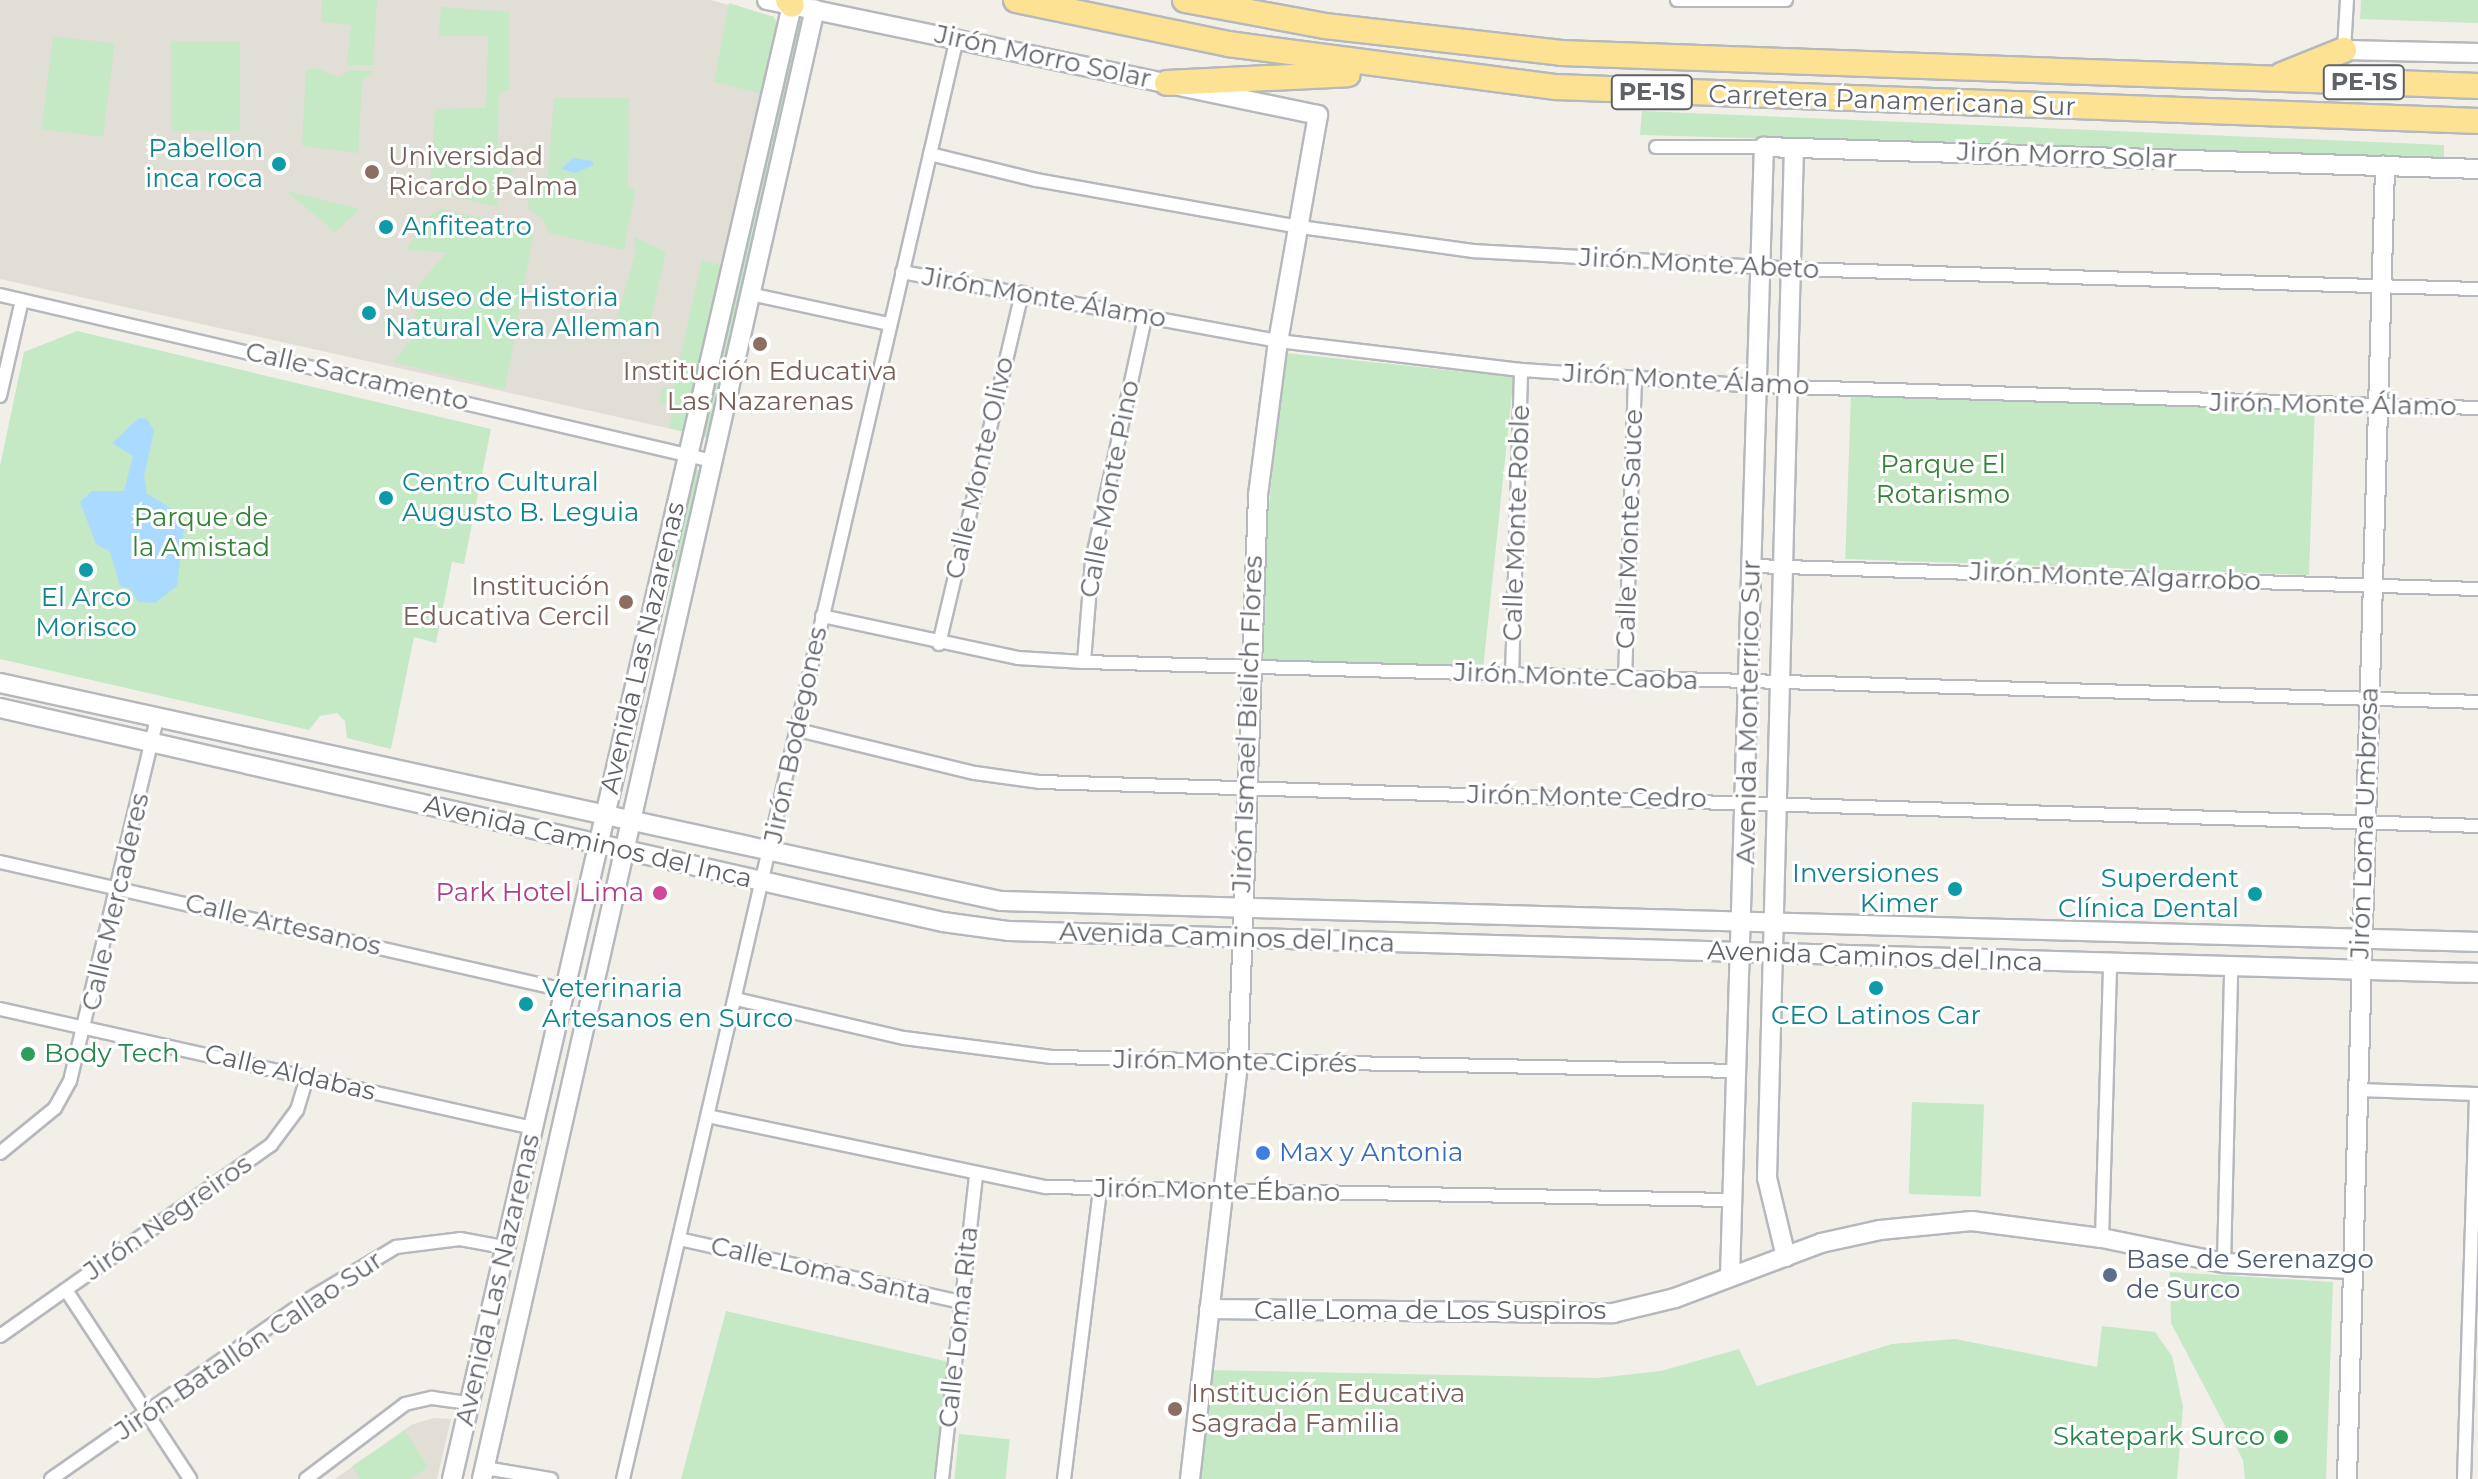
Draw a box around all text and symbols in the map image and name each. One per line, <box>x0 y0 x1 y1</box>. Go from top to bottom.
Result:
street label: Jirón Morro Solar <box>932 19 1154 95</box>
road number: PE-1S <box>2322 62 2406 102</box>
road number: PE-1S <box>1610 72 1694 112</box>
street label: Carretera Panamericana Sur <box>1708 79 2076 123</box>
place label: Pabellon inca roca <box>145 133 263 194</box>
street label: Jirón Morro Solar <box>1956 137 2178 175</box>
place label: Universidad Ricardo Palma <box>388 141 578 202</box>
marker: Pabellon inca roca <box>270 155 288 173</box>
marker: Universidad Ricardo Palma <box>363 163 381 181</box>
place label: Anfiteatro <box>402 211 532 243</box>
marker: Anfiteatro <box>377 218 395 236</box>
street label: Jirón Monte Abeto <box>1578 242 1820 286</box>
street label: Jirón Monte Álamo <box>920 261 1168 335</box>
place label: Museo de Historia Natural Vera Alleman <box>385 282 661 344</box>
marker: Museo de Historia Natural Vera Alleman <box>360 304 378 322</box>
marker: Institución Educativa Las Nazarenas <box>751 335 769 353</box>
street label: Calle Sacramento <box>242 336 472 418</box>
street label: Calle Monte Olivo <box>939 354 1021 582</box>
place label: Institución Educativa Las Nazarenas <box>623 356 897 418</box>
street label: Jirón Monte Álamo <box>1562 358 1810 402</box>
street label: Calle Monte Pino <box>1074 378 1146 600</box>
street label: Jirón Monte Álamo <box>2209 387 2457 423</box>
street label: Calle Monte Roble <box>1497 404 1537 642</box>
street label: Calle Monte Sauce <box>1610 408 1650 650</box>
park label: Parque El Rotarismo <box>1876 449 2010 510</box>
place label: Centro Cultural Augusto B. Leguia <box>402 467 639 528</box>
marker: Centro Cultural Augusto B. Leguia <box>377 489 395 507</box>
street label: Avenida Las Nazarenas <box>594 499 692 797</box>
park label: Parque de la Amistad <box>132 502 270 564</box>
street label: Jirón Ismael Bielich Flores <box>1227 555 1269 893</box>
street label: Jirón Monte Algarrobo <box>1969 556 2261 598</box>
street label: Avenida Monterrico Sur <box>1731 559 1767 865</box>
marker: El Arco Morisco <box>77 561 95 579</box>
place label: Institución Educativa Cercil <box>402 571 610 632</box>
place label: El Arco Morisco <box>35 582 137 644</box>
marker: Institución Educativa Cercil <box>617 593 635 611</box>
street label: Jirón Bodegones <box>758 624 834 846</box>
street label: Jirón Monte Caoba <box>1453 657 1699 697</box>
street label: Jirón Loma Umbrosa <box>2345 686 2385 960</box>
street label: Jirón Monte Cedro <box>1467 779 1707 815</box>
street label: Avenida Caminos del Inca <box>421 789 755 895</box>
street label: Calle Mercaderes <box>76 790 156 1014</box>
place label: Inversiones Kimer <box>1792 858 1939 920</box>
place label: Superdent Clínica Dental <box>2058 863 2239 924</box>
place label: Park Hotel Lima <box>436 877 644 909</box>
marker: Inversiones Kimer <box>1946 880 1964 898</box>
marker: Park Hotel Lima <box>651 884 669 902</box>
marker: Superdent Clínica Dental <box>2246 885 2264 903</box>
street label: Calle Artesanos <box>182 887 384 963</box>
street label: Avenida Caminos del Inca <box>1059 917 1395 959</box>
street label: Avenida Caminos del Inca <box>1707 936 2043 978</box>
place label: Veterinaria Artesanos en Surco <box>542 973 793 1034</box>
marker: CEO Latinos Car <box>1867 979 1885 997</box>
marker: Veterinaria Artesanos en Surco <box>517 995 535 1013</box>
place label: CEO Latinos Car <box>1771 1000 1981 1032</box>
place label: Body Tech <box>44 1038 180 1070</box>
street label: Calle Aldabas <box>202 1038 378 1108</box>
street label: Jirón Monte Ciprés <box>1113 1044 1357 1080</box>
marker: Body Tech <box>19 1045 37 1063</box>
street label: Avenida Las Nazarenas <box>449 1131 547 1429</box>
place label: Max y Antonia <box>1279 1137 1463 1169</box>
marker: Max y Antonia <box>1254 1144 1272 1162</box>
street label: Jirón Negreiros <box>78 1149 258 1287</box>
street label: Jirón Monte Ébano <box>1094 1173 1340 1209</box>
street label: Calle Loma Rita <box>933 1225 985 1429</box>
street label: Calle Loma Santa <box>708 1230 934 1312</box>
place label: Base de Serenazgo de Surco <box>2126 1244 2374 1306</box>
street label: Jirón Batallón Callao Sur <box>109 1245 389 1447</box>
marker: Base de Serenazgo de Surco <box>2101 1266 2119 1284</box>
street label: Calle Loma de Los Suspiros <box>1254 1295 1606 1327</box>
place label: Institución Educativa Sagrada Familia <box>1191 1378 1465 1440</box>
marker: Institución Educativa Sagrada Familia <box>1166 1400 1184 1418</box>
place label: Skatepark Surco <box>2053 1421 2265 1453</box>
marker: Skatepark Surco <box>2272 1428 2290 1446</box>

